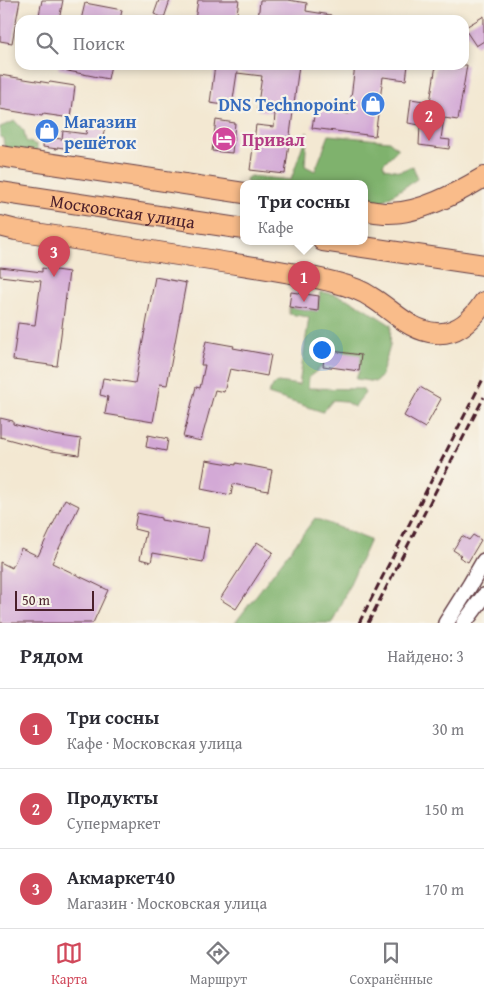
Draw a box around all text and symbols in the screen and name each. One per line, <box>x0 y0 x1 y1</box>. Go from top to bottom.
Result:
search box <box>15 15 469 70</box>
icon: search <box>33 29 61 57</box>
text: Поиск <box>73 29 125 57</box>
place label: DNS Technopoint <box>218 91 356 118</box>
shop icon: DNS Technopoint <box>360 91 386 117</box>
pin: 2 <box>413 100 445 141</box>
place label: Магазин решёток <box>64 108 137 156</box>
shop icon: Магазин решёток <box>34 118 60 144</box>
hotel icon: Привал <box>211 126 237 152</box>
place label: Привал <box>242 126 305 153</box>
popup <box>240 180 368 245</box>
street label: Московская улица <box>48 186 197 235</box>
text: Три сосны <box>258 187 350 215</box>
text: Кафе <box>258 215 294 239</box>
pin: 3 <box>38 236 70 277</box>
pin: 1 <box>288 261 320 302</box>
your location <box>309 337 335 363</box>
scale bar <box>15 588 94 611</box>
text: 50 m <box>22 590 50 610</box>
text: Рядом <box>20 640 83 671</box>
text: Найдено: 3 <box>387 644 464 668</box>
text: Три сосны <box>67 703 159 731</box>
text: 1 <box>32 717 40 741</box>
text: 30 m <box>432 717 464 741</box>
text: Кафе · Московская улица <box>67 731 242 755</box>
text: Продукты <box>67 783 158 811</box>
text: 2 <box>32 797 40 821</box>
text: 150 m <box>424 797 464 821</box>
text: Супермаркет <box>67 811 160 835</box>
text: Акмаркет40 <box>67 863 175 891</box>
text: 3 <box>32 877 40 901</box>
text: 170 m <box>424 877 464 901</box>
text: Магазин · Московская улица <box>67 891 267 915</box>
tab: Карта <box>51 939 87 989</box>
tab: Маршрут <box>190 939 247 989</box>
tab: Сохранённые <box>349 939 433 989</box>

